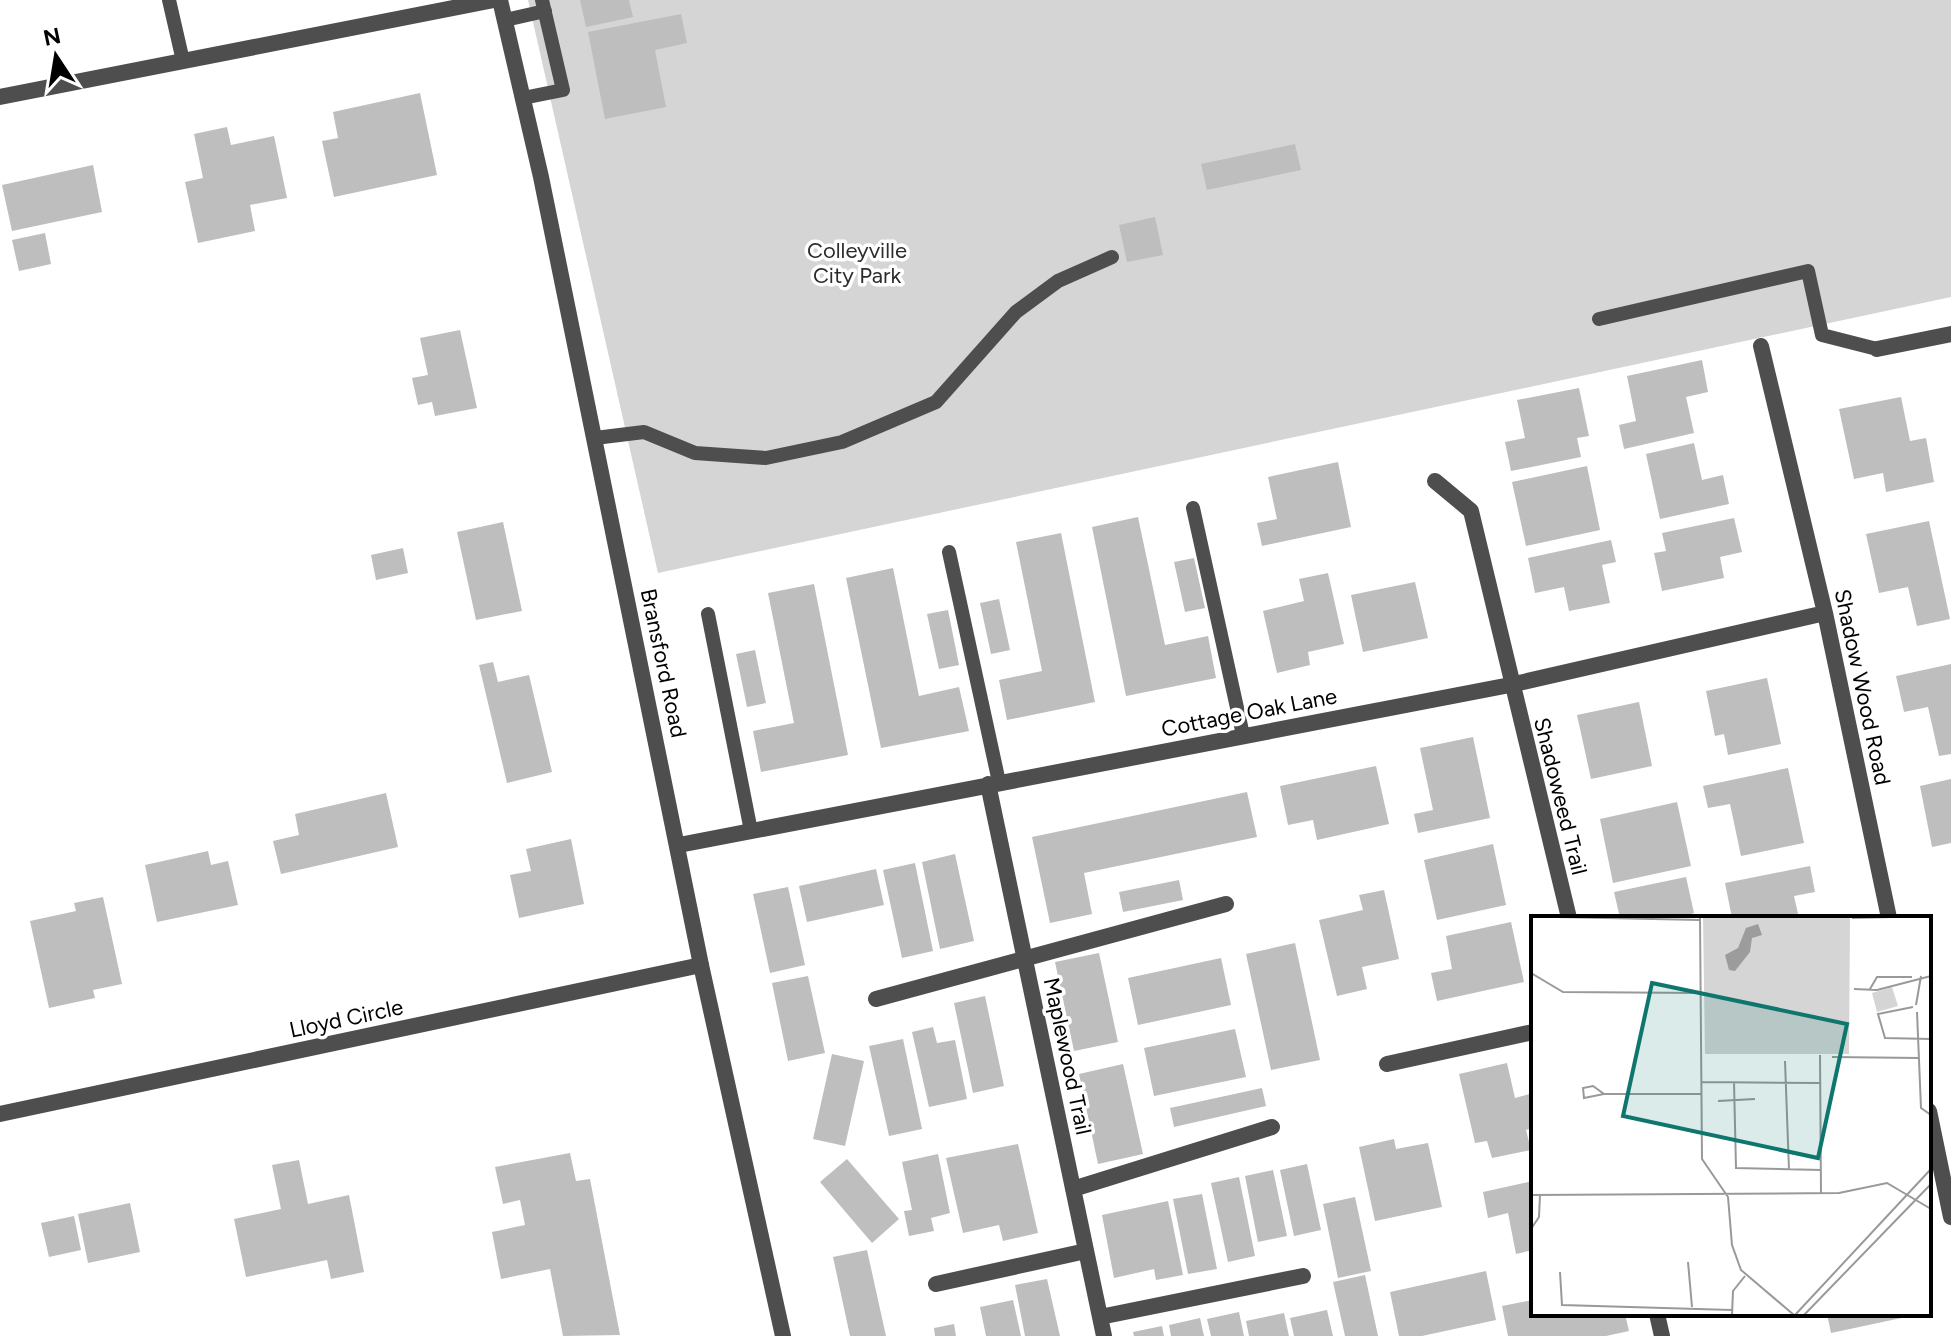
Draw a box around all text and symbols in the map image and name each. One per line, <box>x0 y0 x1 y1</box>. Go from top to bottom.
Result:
north arrow <box>16 16 96 96</box>
text: N <box>41 22 63 52</box>
park label: Colleyville City Park <box>807 237 907 289</box>
street label: Bransford Road <box>635 586 693 740</box>
street label: Shadow Wood Road <box>1829 587 1896 788</box>
street label: Cottage Oak Lane <box>1159 682 1339 743</box>
street label: Shadoweed Trail <box>1528 715 1593 878</box>
inset map <box>1531 916 1931 1316</box>
street label: Maplewood Trail <box>1038 975 1097 1137</box>
street label: Lloyd Circle <box>287 993 405 1044</box>

